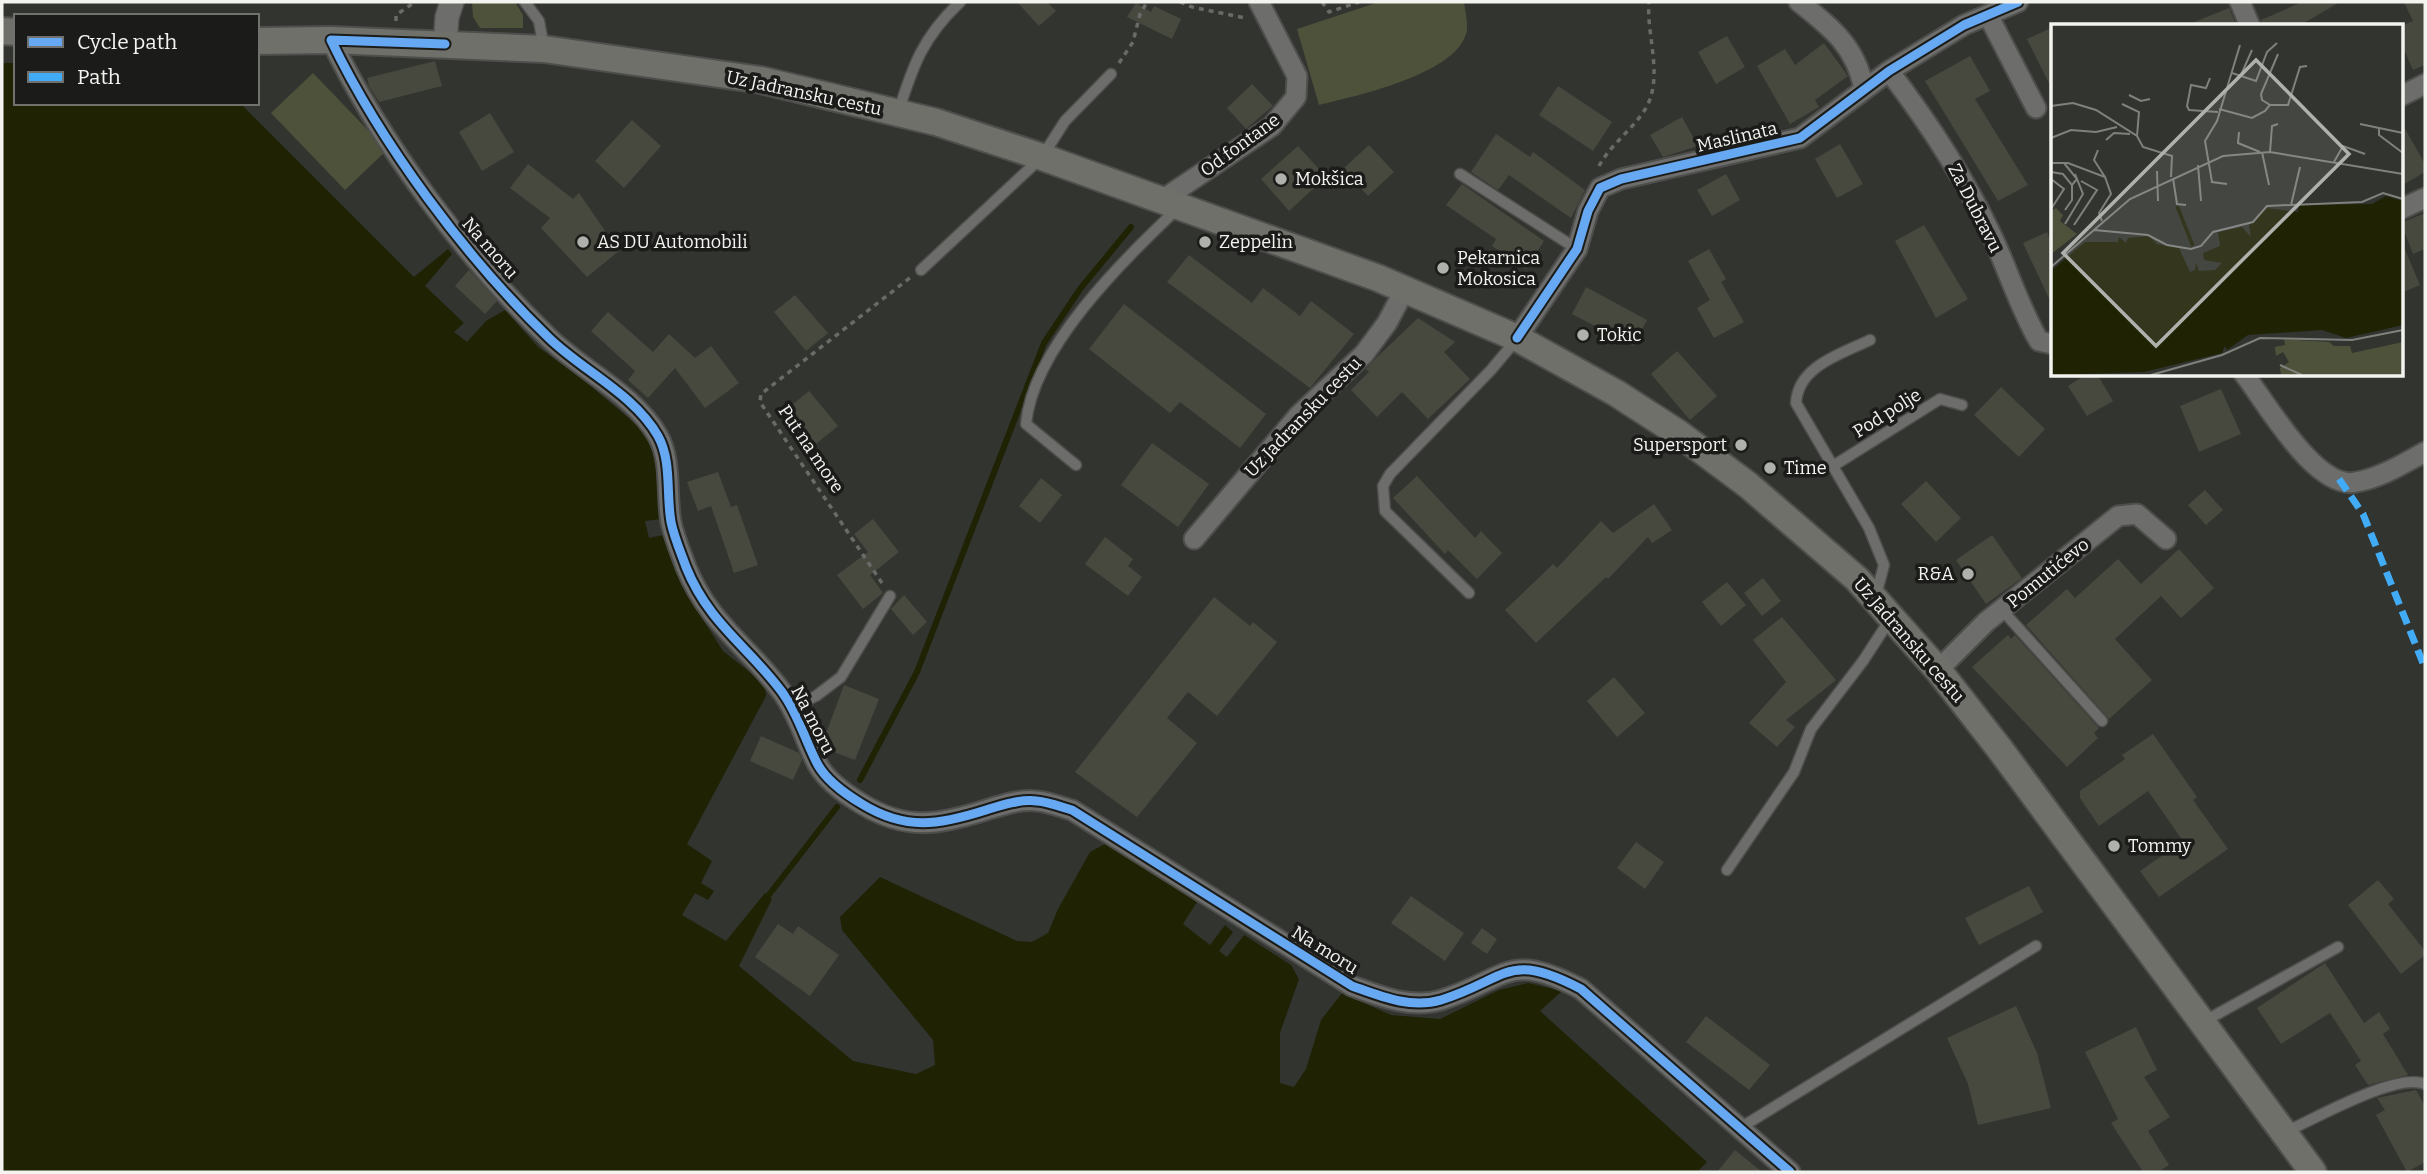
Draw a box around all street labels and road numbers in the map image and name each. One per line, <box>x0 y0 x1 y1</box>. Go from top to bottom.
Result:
street label: Uz Jadransku cestu <box>724 66 884 120</box>
street label: Od fontane <box>1196 109 1284 181</box>
street label: Maslinata <box>1694 117 1780 157</box>
street label: Za Dubravu <box>1943 160 2007 256</box>
street label: Na moru <box>457 213 523 283</box>
street label: Uz Jadransku cestu <box>1240 352 1366 482</box>
street label: Pod polje <box>1849 384 1925 442</box>
street label: Put na more <box>773 401 849 497</box>
street label: Pomutićevo <box>2003 533 2093 613</box>
street label: Uz Jadransku cestu <box>1849 573 1969 707</box>
street label: Na moru <box>786 682 840 758</box>
street label: Na moru <box>1288 921 1362 979</box>

